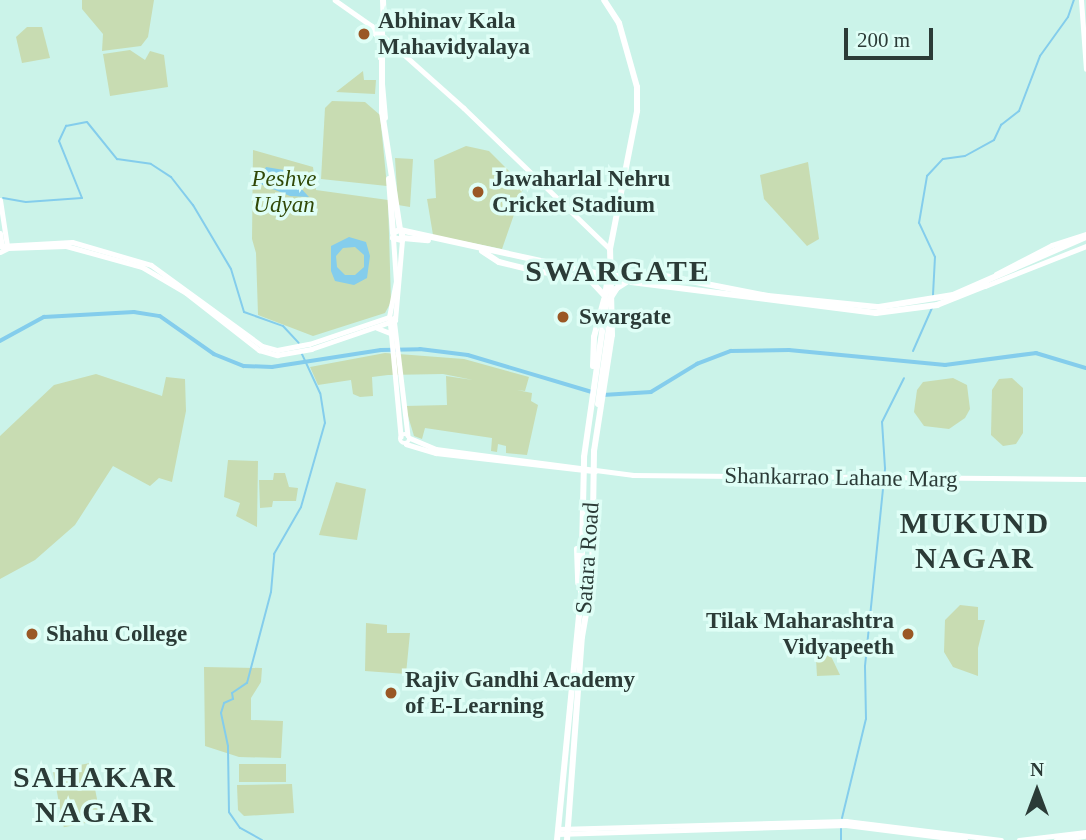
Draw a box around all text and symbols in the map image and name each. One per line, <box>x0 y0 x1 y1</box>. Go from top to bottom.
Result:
place label: Abhinav Kala Mahavidyalaya <box>378 7 551 61</box>
scale bar <box>848 14 937 58</box>
marker: Abhinav Kala Mahavidyalaya <box>356 26 372 42</box>
text: 200 m <box>857 28 910 52</box>
park label: Peshve Udyan <box>246 165 322 219</box>
place label: Jawaharlal Nehru Cricket Stadium <box>492 165 692 219</box>
marker: Jawaharlal Nehru Cricket Stadium <box>470 184 486 200</box>
district label: SWARGATE <box>531 253 705 289</box>
place label: Swargate <box>579 303 687 331</box>
marker: Swargate <box>553 307 573 327</box>
street label: Shankarrao Lahane Marg <box>704 462 978 494</box>
street label: Satara Road <box>570 492 606 624</box>
district label: MUKUND NAGAR <box>900 505 1050 576</box>
place label: Tilak Maharashtra Vidyapeeth <box>686 607 894 661</box>
place label: Shahu College <box>46 620 208 648</box>
marker: Shahu College <box>24 626 40 642</box>
marker: Tilak Maharashtra Vidyapeeth <box>900 626 916 642</box>
place label: Rajiv Gandhi Academy of E-Learning <box>405 666 660 720</box>
marker: Rajiv Gandhi Academy of E-Learning <box>383 685 399 701</box>
north arrow <box>1002 756 1072 826</box>
district label: SAHAKAR NAGAR <box>18 759 172 830</box>
text: N <box>1030 759 1044 780</box>

